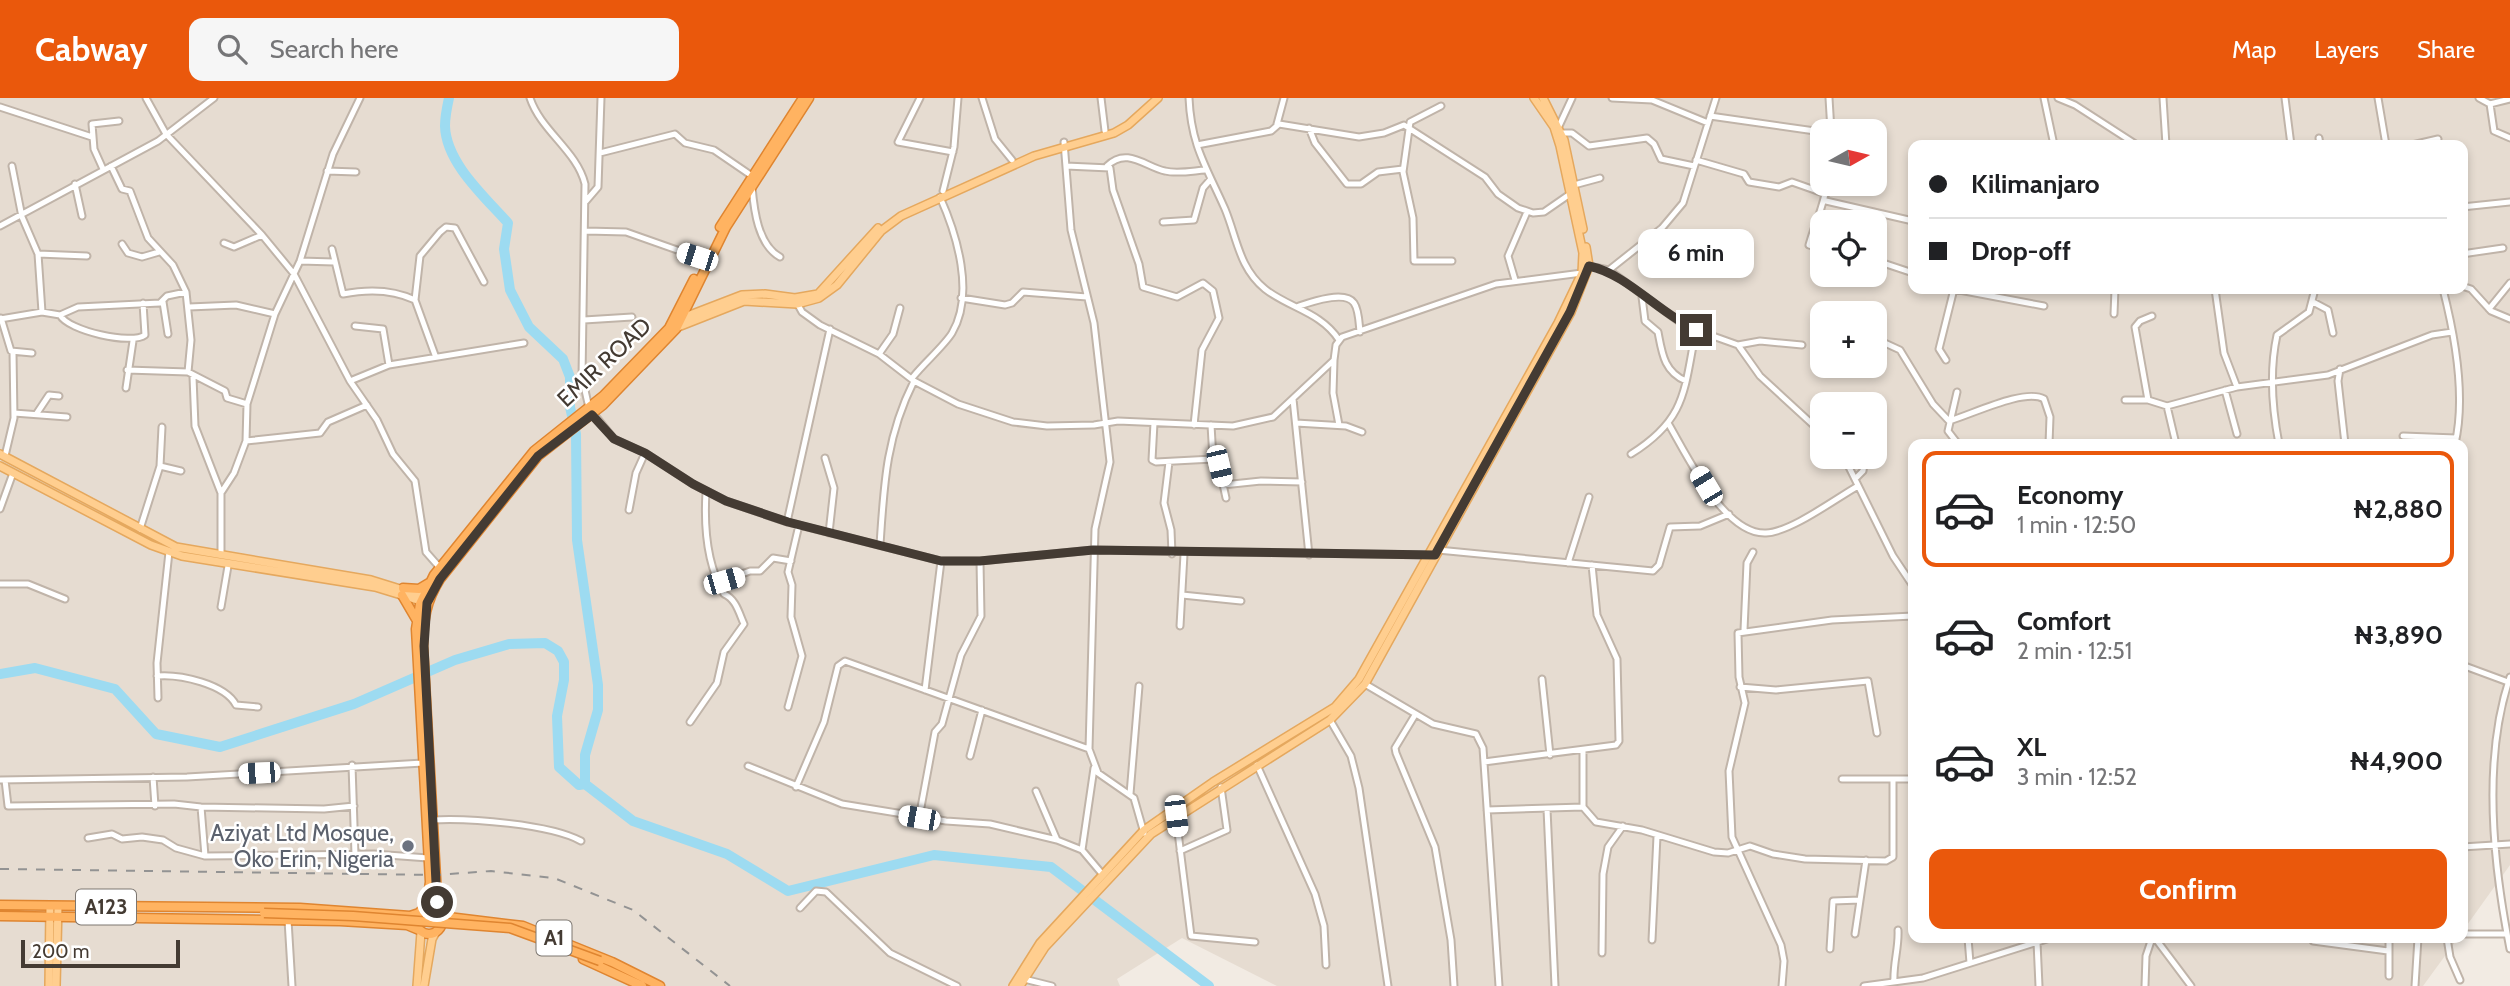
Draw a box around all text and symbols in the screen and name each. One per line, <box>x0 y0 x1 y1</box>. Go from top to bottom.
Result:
search box <box>189 18 679 81</box>
text: Cabway <box>35 29 147 69</box>
icon: search <box>213 30 251 68</box>
text: Search here <box>269 33 399 65</box>
text: Map <box>2232 35 2276 64</box>
text: Layers <box>2314 35 2379 64</box>
text: Share <box>2417 35 2475 64</box>
north arrow <box>1810 119 1886 196</box>
map controls <box>1810 119 1887 469</box>
text: Kilimanjaro <box>1971 168 2100 200</box>
button: locate <box>1810 210 1887 287</box>
callout: 6 min <box>1638 229 1754 278</box>
text: Drop-off <box>1971 235 2071 267</box>
text: 6 min <box>1668 239 1724 267</box>
car <box>674 241 721 273</box>
button: + <box>1810 301 1887 378</box>
street label: EMIR ROAD <box>551 311 657 413</box>
route end <box>1680 314 1712 346</box>
button: − <box>1810 392 1887 469</box>
car <box>1205 443 1234 489</box>
car <box>1687 463 1726 509</box>
icon: car <box>1933 478 1996 541</box>
text: Economy <box>2017 479 2123 511</box>
text: ₦2,880 <box>2352 493 2443 525</box>
text: 1 min · 12:50 <box>2017 511 2136 539</box>
car <box>701 565 748 597</box>
icon: car <box>1933 604 1996 667</box>
text: Comfort <box>2017 605 2111 637</box>
text: ₦3,890 <box>2353 619 2443 651</box>
text: 2 min · 12:51 <box>2017 637 2132 665</box>
icon: car <box>1933 730 1996 793</box>
text: XL <box>2017 731 2046 763</box>
text: ₦4,900 <box>2349 745 2443 777</box>
car <box>238 761 281 785</box>
text: 3 min · 12:52 <box>2017 763 2137 791</box>
car <box>1164 794 1189 838</box>
car <box>897 804 942 832</box>
place label: Aziyat Ltd Mosque, Oko Erin, Nigeria <box>210 819 394 873</box>
marker: Aziyat Ltd Mosque, Oko Erin, Nigeria <box>400 838 416 854</box>
button: Confirm <box>1929 849 2447 929</box>
route start <box>421 886 453 918</box>
road number: A123 <box>76 890 136 924</box>
road number: A1 <box>536 920 572 956</box>
scale bar <box>21 937 180 969</box>
text: 200 m <box>32 940 89 963</box>

